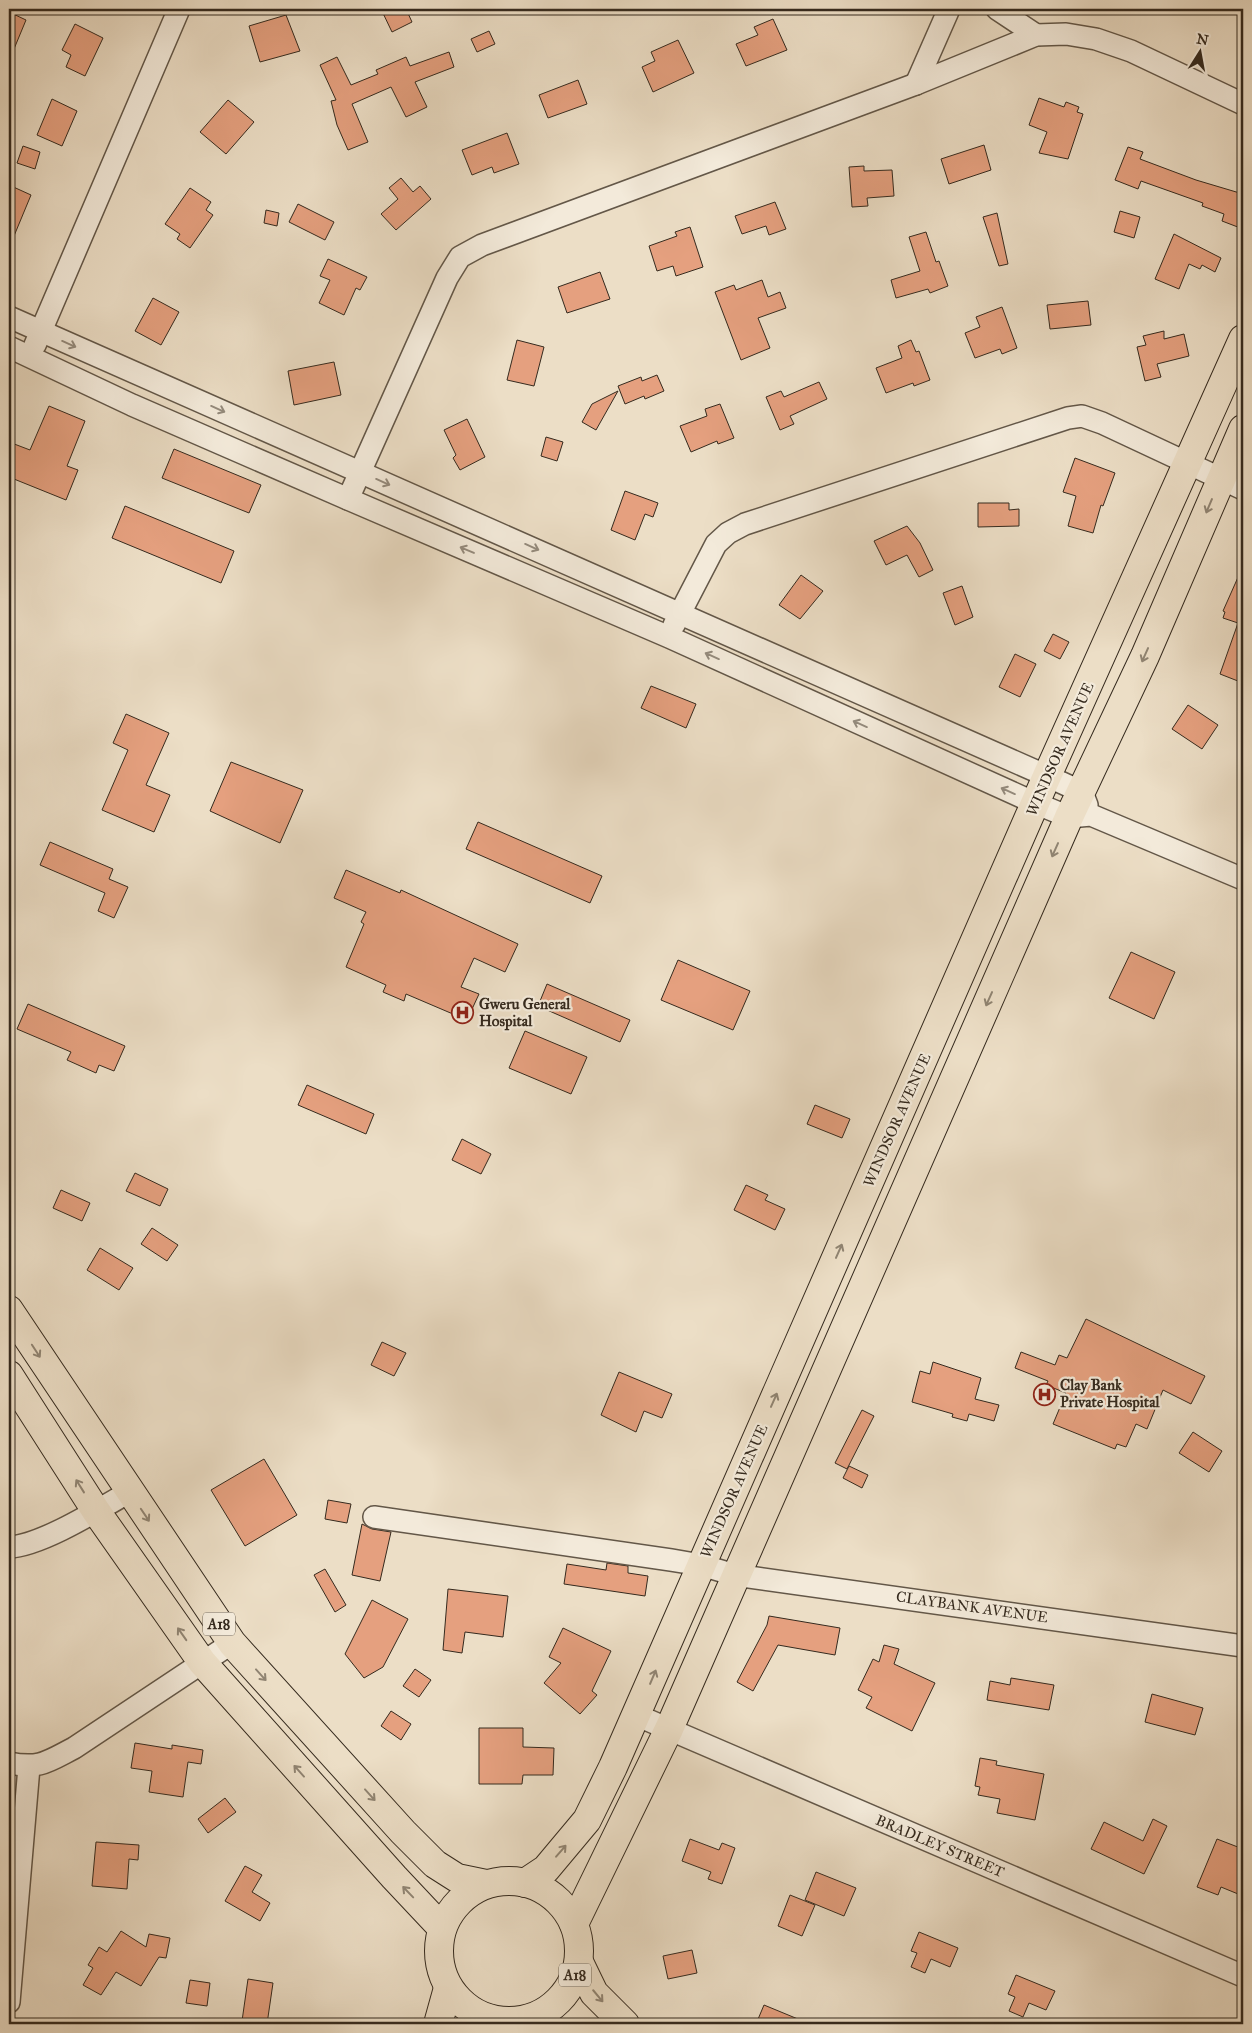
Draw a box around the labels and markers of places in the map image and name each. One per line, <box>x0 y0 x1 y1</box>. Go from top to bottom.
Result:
place label: Gweru General Hospital <box>479 995 571 1031</box>
hospital icon: Gweru General Hospital <box>451 1001 475 1025</box>
place label: Clay Bank Private Hospital <box>1060 1376 1161 1412</box>
hospital icon: Clay Bank Private Hospital <box>1032 1382 1056 1406</box>

